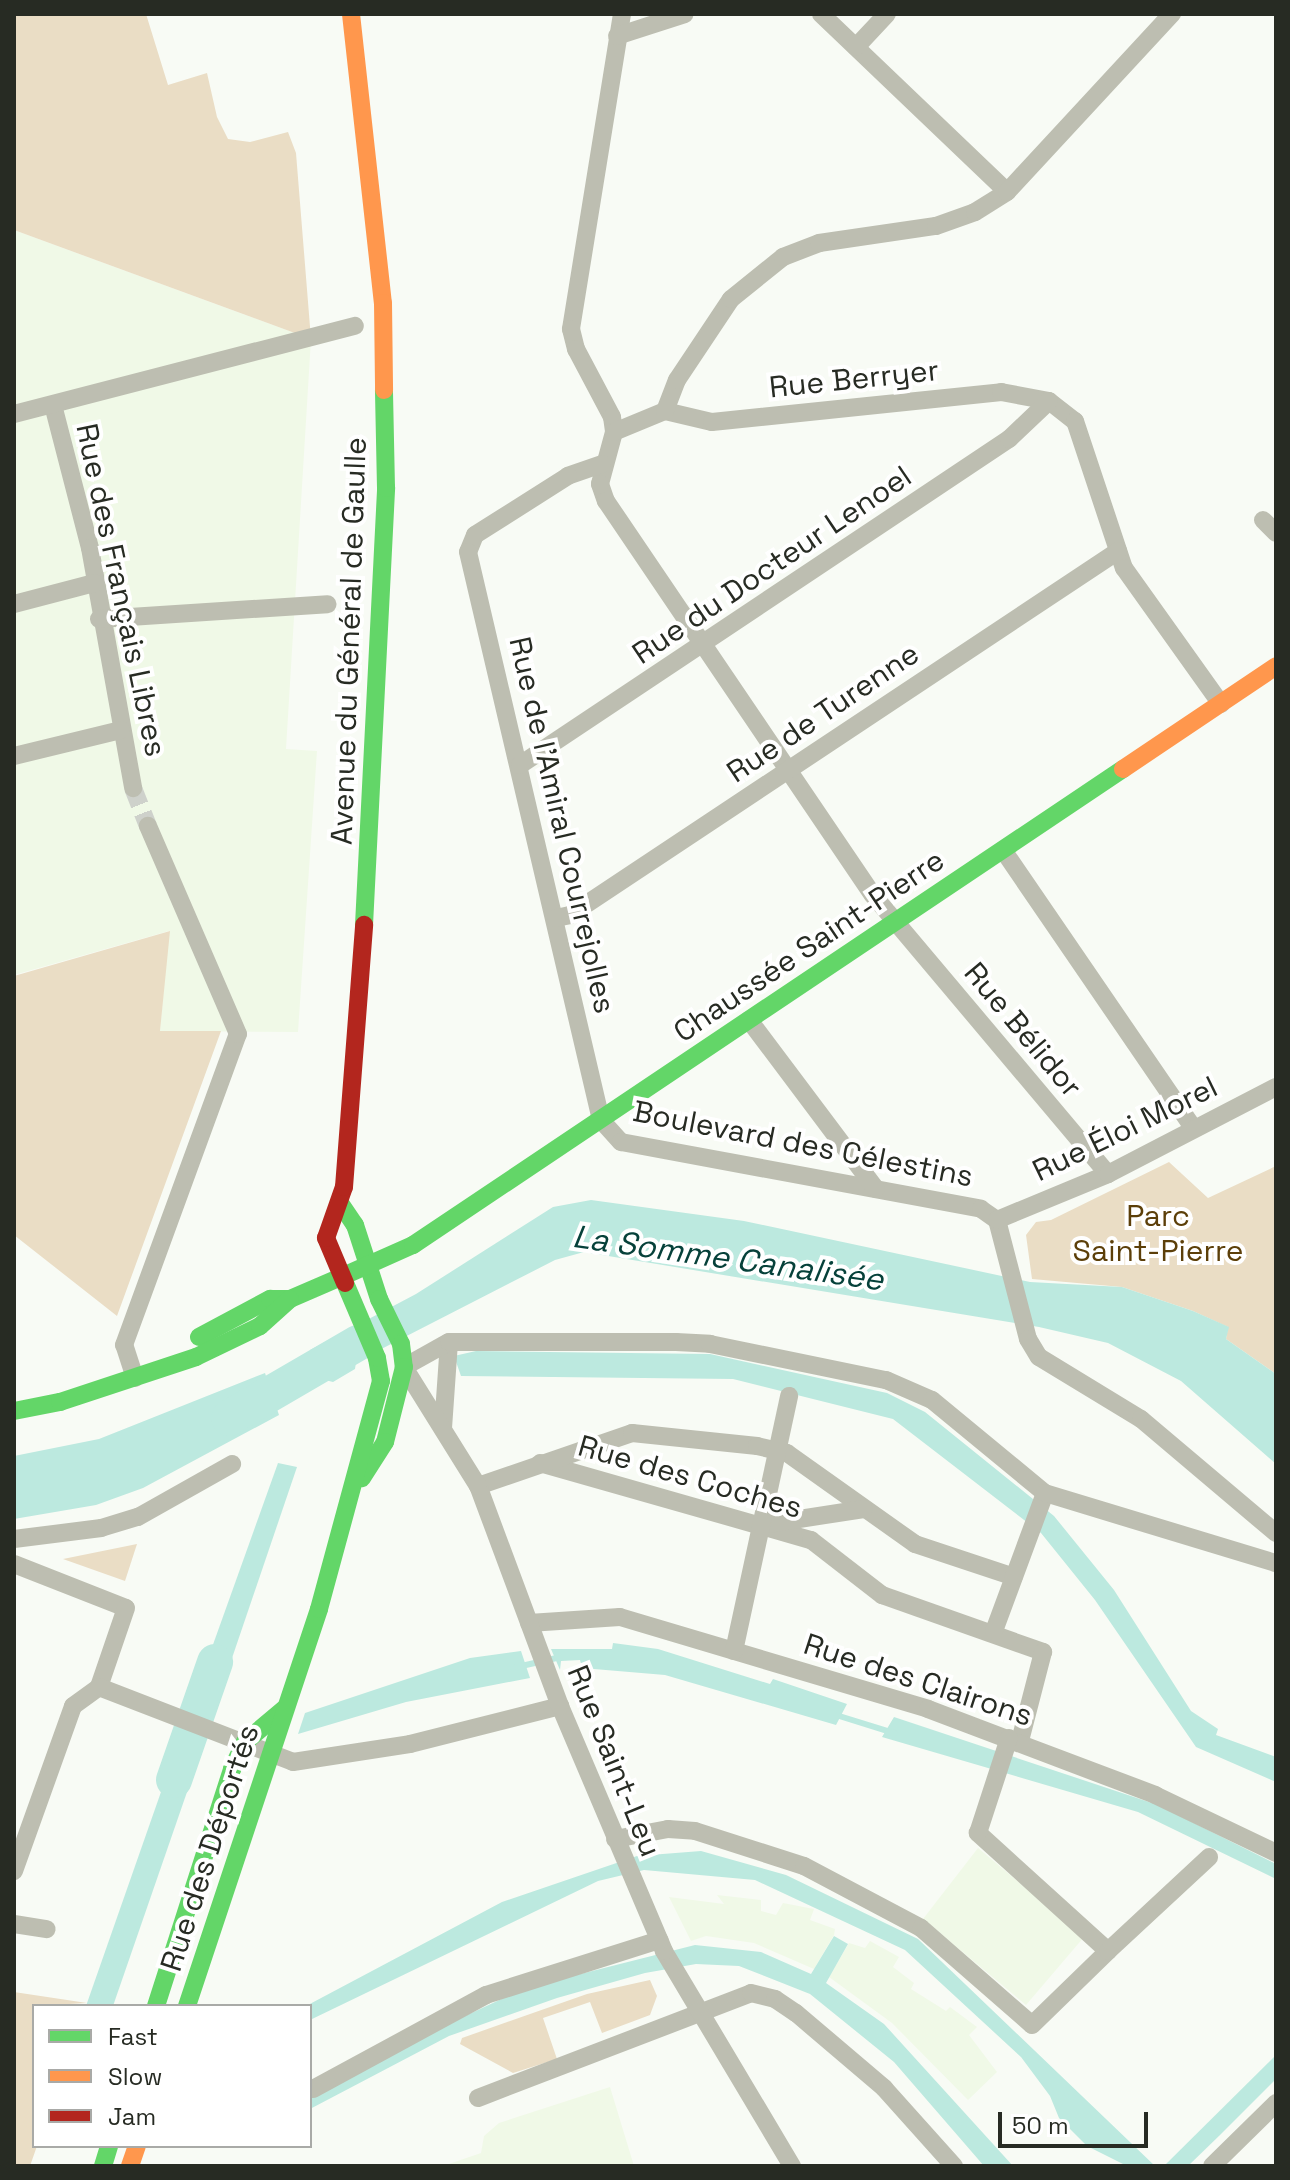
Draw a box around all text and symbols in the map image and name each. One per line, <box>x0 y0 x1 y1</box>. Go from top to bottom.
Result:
street label: Rue Berryer <box>767 352 941 406</box>
street label: Rue des Français Libres <box>68 420 174 760</box>
street label: Avenue du Général de Gaulle <box>324 436 374 846</box>
street label: Rue du Docteur Lenoel <box>626 458 918 672</box>
street label: Rue de l'Amiral Courrejolles <box>501 633 623 1017</box>
street label: Rue de Turenne <box>720 635 926 791</box>
street label: Chaussée Saint-Pierre <box>667 842 951 1050</box>
street label: Rue Bélidor <box>956 956 1090 1104</box>
street label: Rue Éloi Morel <box>1027 1069 1223 1189</box>
street label: Boulevard des Célestins <box>630 1093 976 1195</box>
park label: Parc Saint-Pierre <box>1073 1198 1243 1268</box>
water label: La Somme Canalisée <box>570 1217 886 1299</box>
street label: Rue des Coches <box>574 1428 806 1526</box>
street label: Rue des Clairons <box>799 1626 1037 1734</box>
street label: Rue Saint-Leu <box>559 1660 669 1862</box>
street label: Rue des Déportés <box>153 1720 267 1976</box>
legend <box>32 2004 312 2148</box>
text: Fast <box>108 2021 158 2052</box>
text: Slow <box>108 2061 162 2092</box>
scale bar <box>1002 2096 1152 2146</box>
text: Jam <box>108 2101 156 2132</box>
text: 50 m <box>1012 2110 1069 2141</box>

